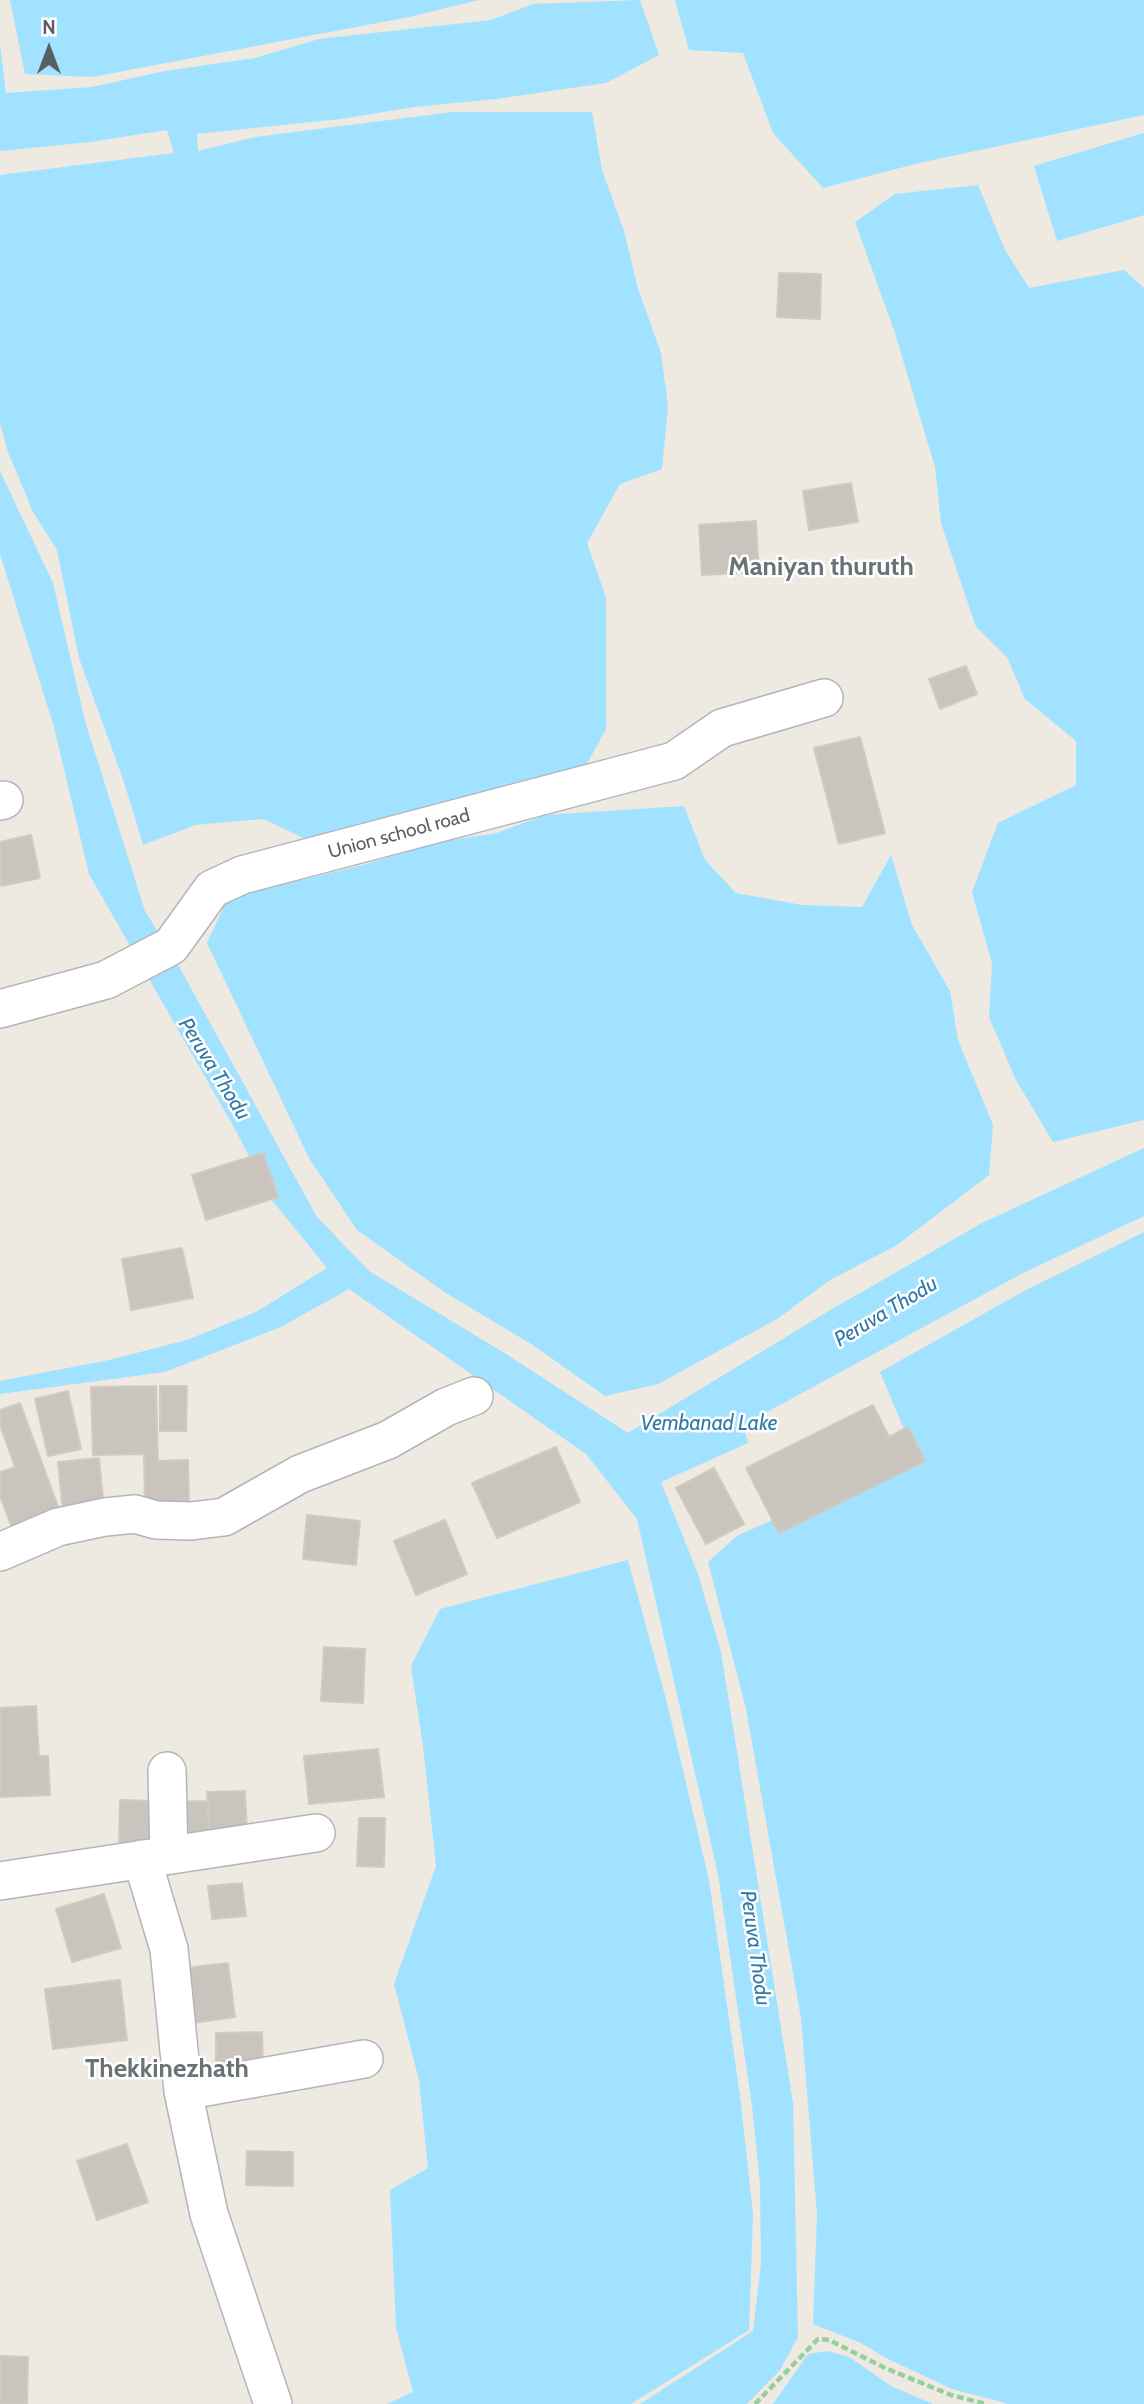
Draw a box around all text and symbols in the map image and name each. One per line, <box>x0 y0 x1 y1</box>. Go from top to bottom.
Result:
north arrow <box>14 14 84 84</box>
text: N <box>42 16 56 39</box>
district label: Maniyan thuruth <box>728 551 914 583</box>
street label: Union school road <box>326 804 472 864</box>
water label: Peruva Thodu <box>173 1013 255 1125</box>
water label: Peruva Thodu <box>830 1271 942 1353</box>
water label: Vembanad Lake <box>641 1411 777 1437</box>
water label: Peruva Thodu <box>734 1889 776 2007</box>
district label: Thekkinezhath <box>85 2053 249 2085</box>

